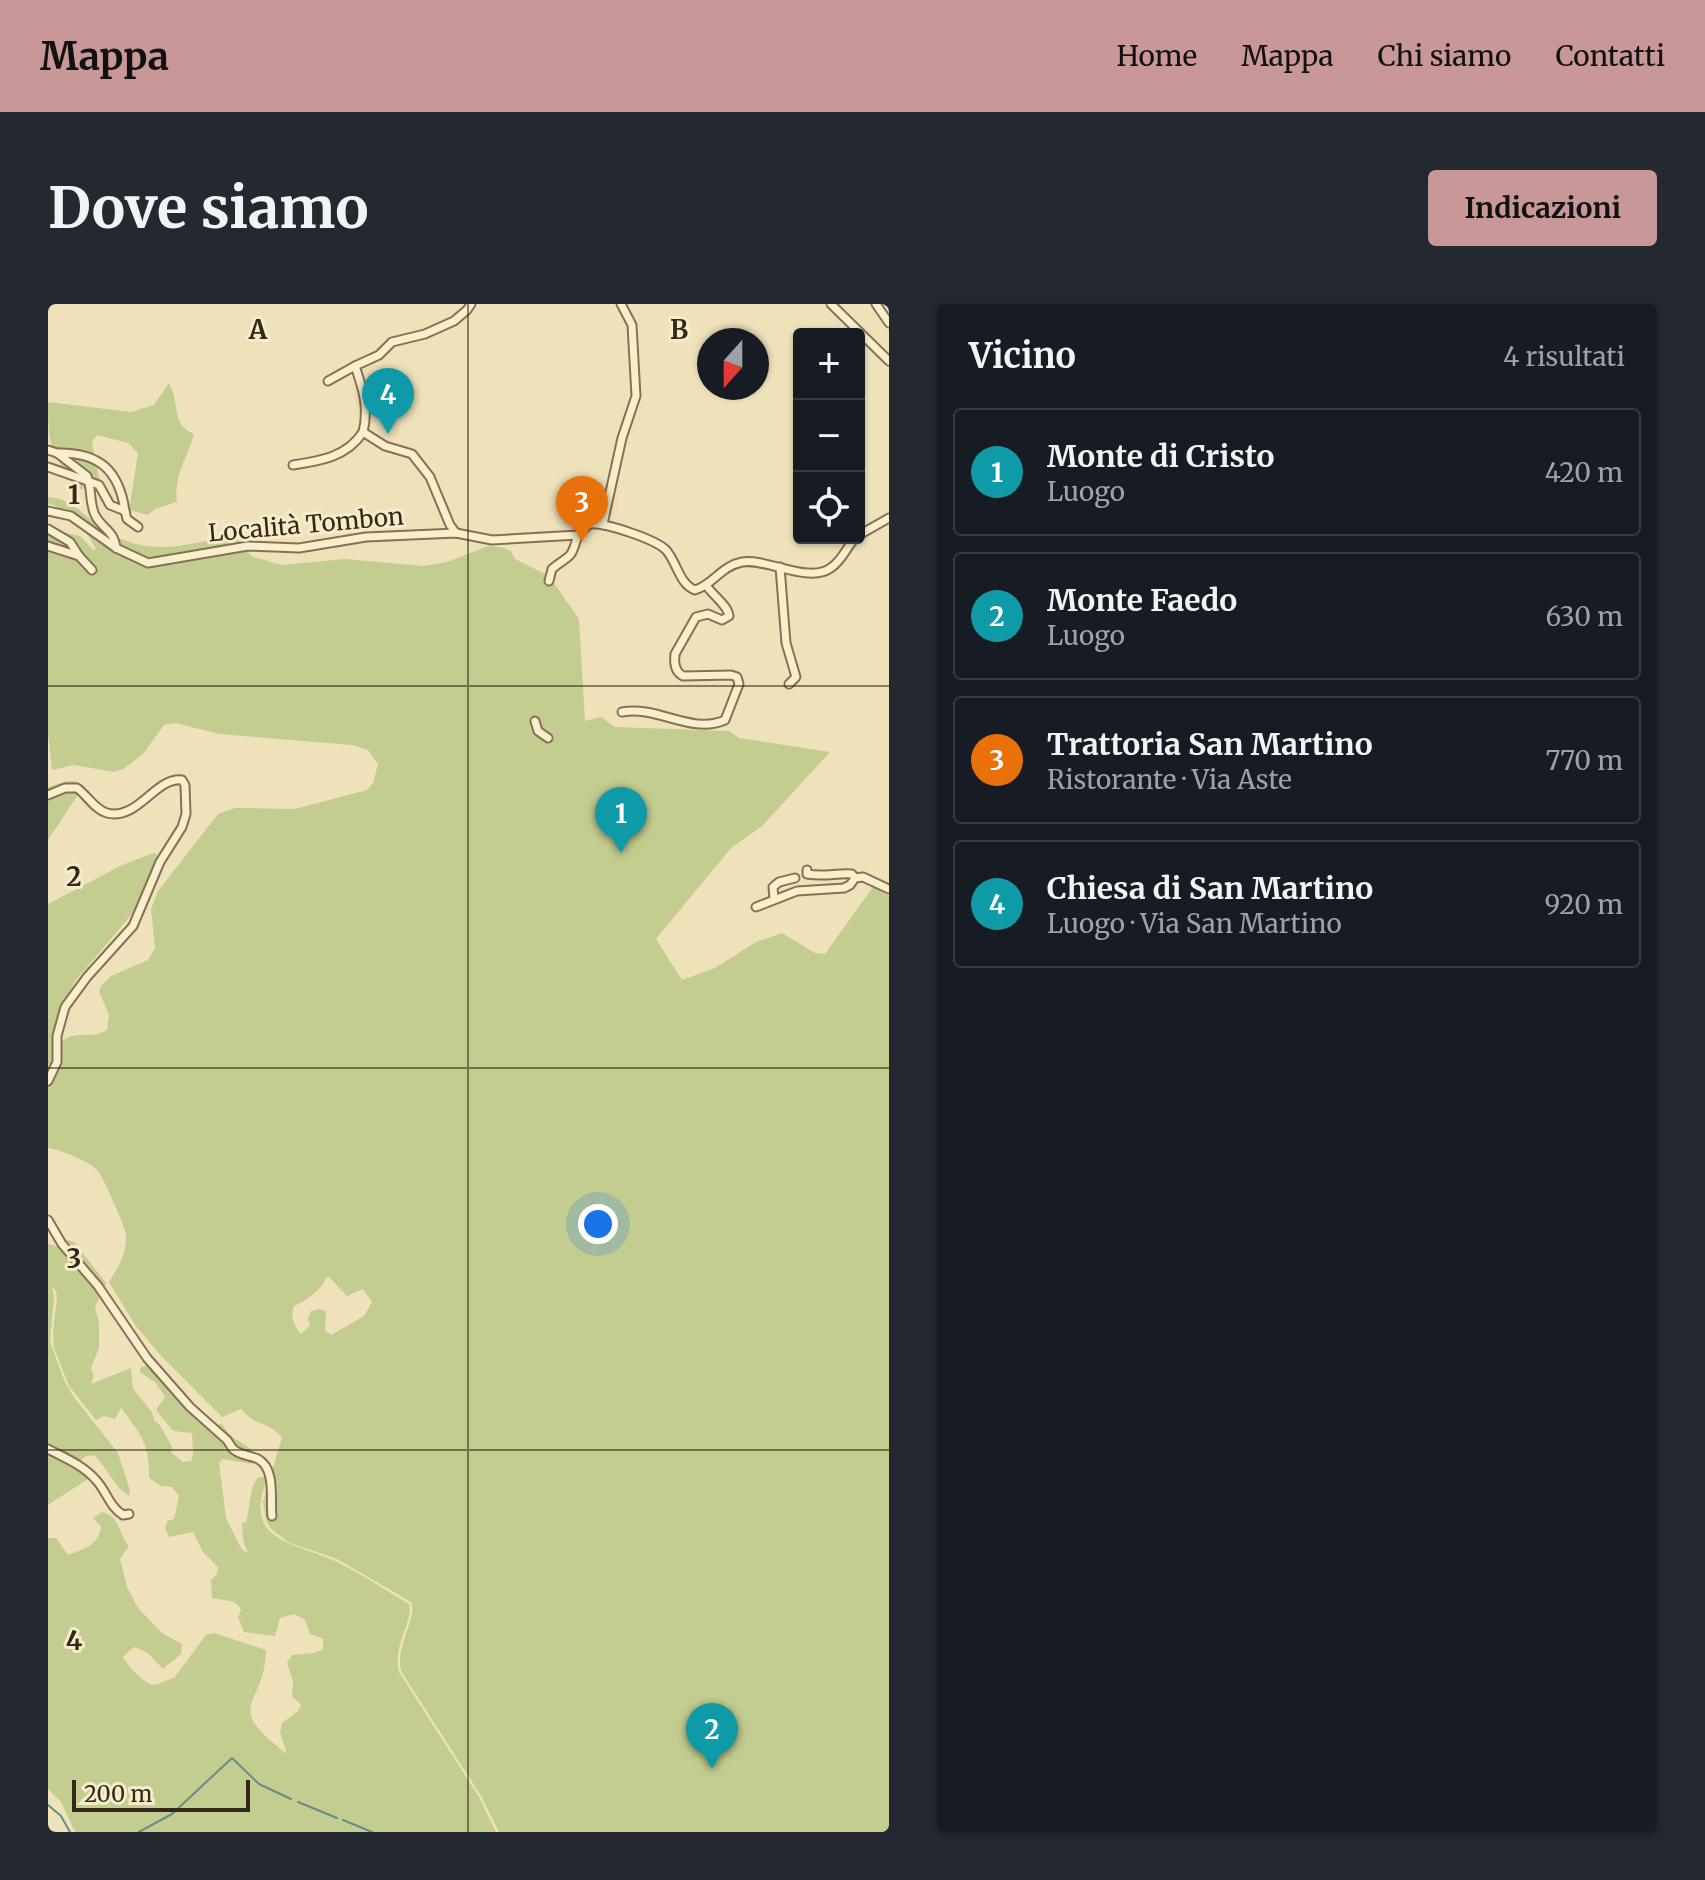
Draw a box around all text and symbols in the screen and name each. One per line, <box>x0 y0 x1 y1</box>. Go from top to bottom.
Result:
text: Mappa <box>40 33 169 80</box>
text: Home <box>1116 38 1197 74</box>
text: Mappa <box>1241 38 1333 74</box>
text: Chi siamo <box>1377 38 1511 74</box>
text: Contatti <box>1555 38 1665 74</box>
button: Indicazioni <box>1428 170 1657 246</box>
text: Dove siamo <box>48 173 369 243</box>
text: A <box>248 313 268 346</box>
text: B <box>670 313 688 346</box>
north arrow <box>697 328 769 400</box>
map controls <box>793 328 865 544</box>
button: + <box>793 328 865 400</box>
text: Vicino <box>969 335 1076 377</box>
text: 4 risultati <box>1503 340 1625 373</box>
pin: 4 <box>362 368 414 434</box>
button: − <box>793 400 865 472</box>
text: Monte di Cristo <box>1047 437 1274 475</box>
text: 1 <box>991 456 1003 489</box>
text: 420 m <box>1545 456 1623 489</box>
button: locate <box>793 472 865 544</box>
text: Luogo <box>1047 475 1125 508</box>
pin: 3 <box>556 476 608 542</box>
text: 1 <box>68 478 80 511</box>
street label: Località Tombon <box>207 501 405 548</box>
text: Monte Faedo <box>1047 581 1237 619</box>
text: 2 <box>989 600 1005 633</box>
text: 630 m <box>1546 600 1623 633</box>
text: Luogo <box>1047 619 1125 652</box>
text: Trattoria San Martino <box>1047 725 1373 763</box>
text: 3 <box>990 744 1004 777</box>
text: 770 m <box>1545 744 1623 777</box>
text: Ristorante · Via Aste <box>1047 763 1292 796</box>
pin: 1 <box>595 787 647 853</box>
text: 2 <box>66 860 82 893</box>
text: Chiesa di San Martino <box>1047 869 1373 907</box>
text: 4 <box>989 888 1005 921</box>
text: 920 m <box>1544 888 1623 921</box>
text: Luogo · Via San Martino <box>1047 907 1342 940</box>
your location <box>578 1204 618 1244</box>
text: 3 <box>67 1242 81 1275</box>
text: 4 <box>66 1624 83 1657</box>
pin: 2 <box>686 1703 738 1769</box>
scale bar <box>72 1776 250 1812</box>
text: 200 m <box>84 1780 152 1808</box>

